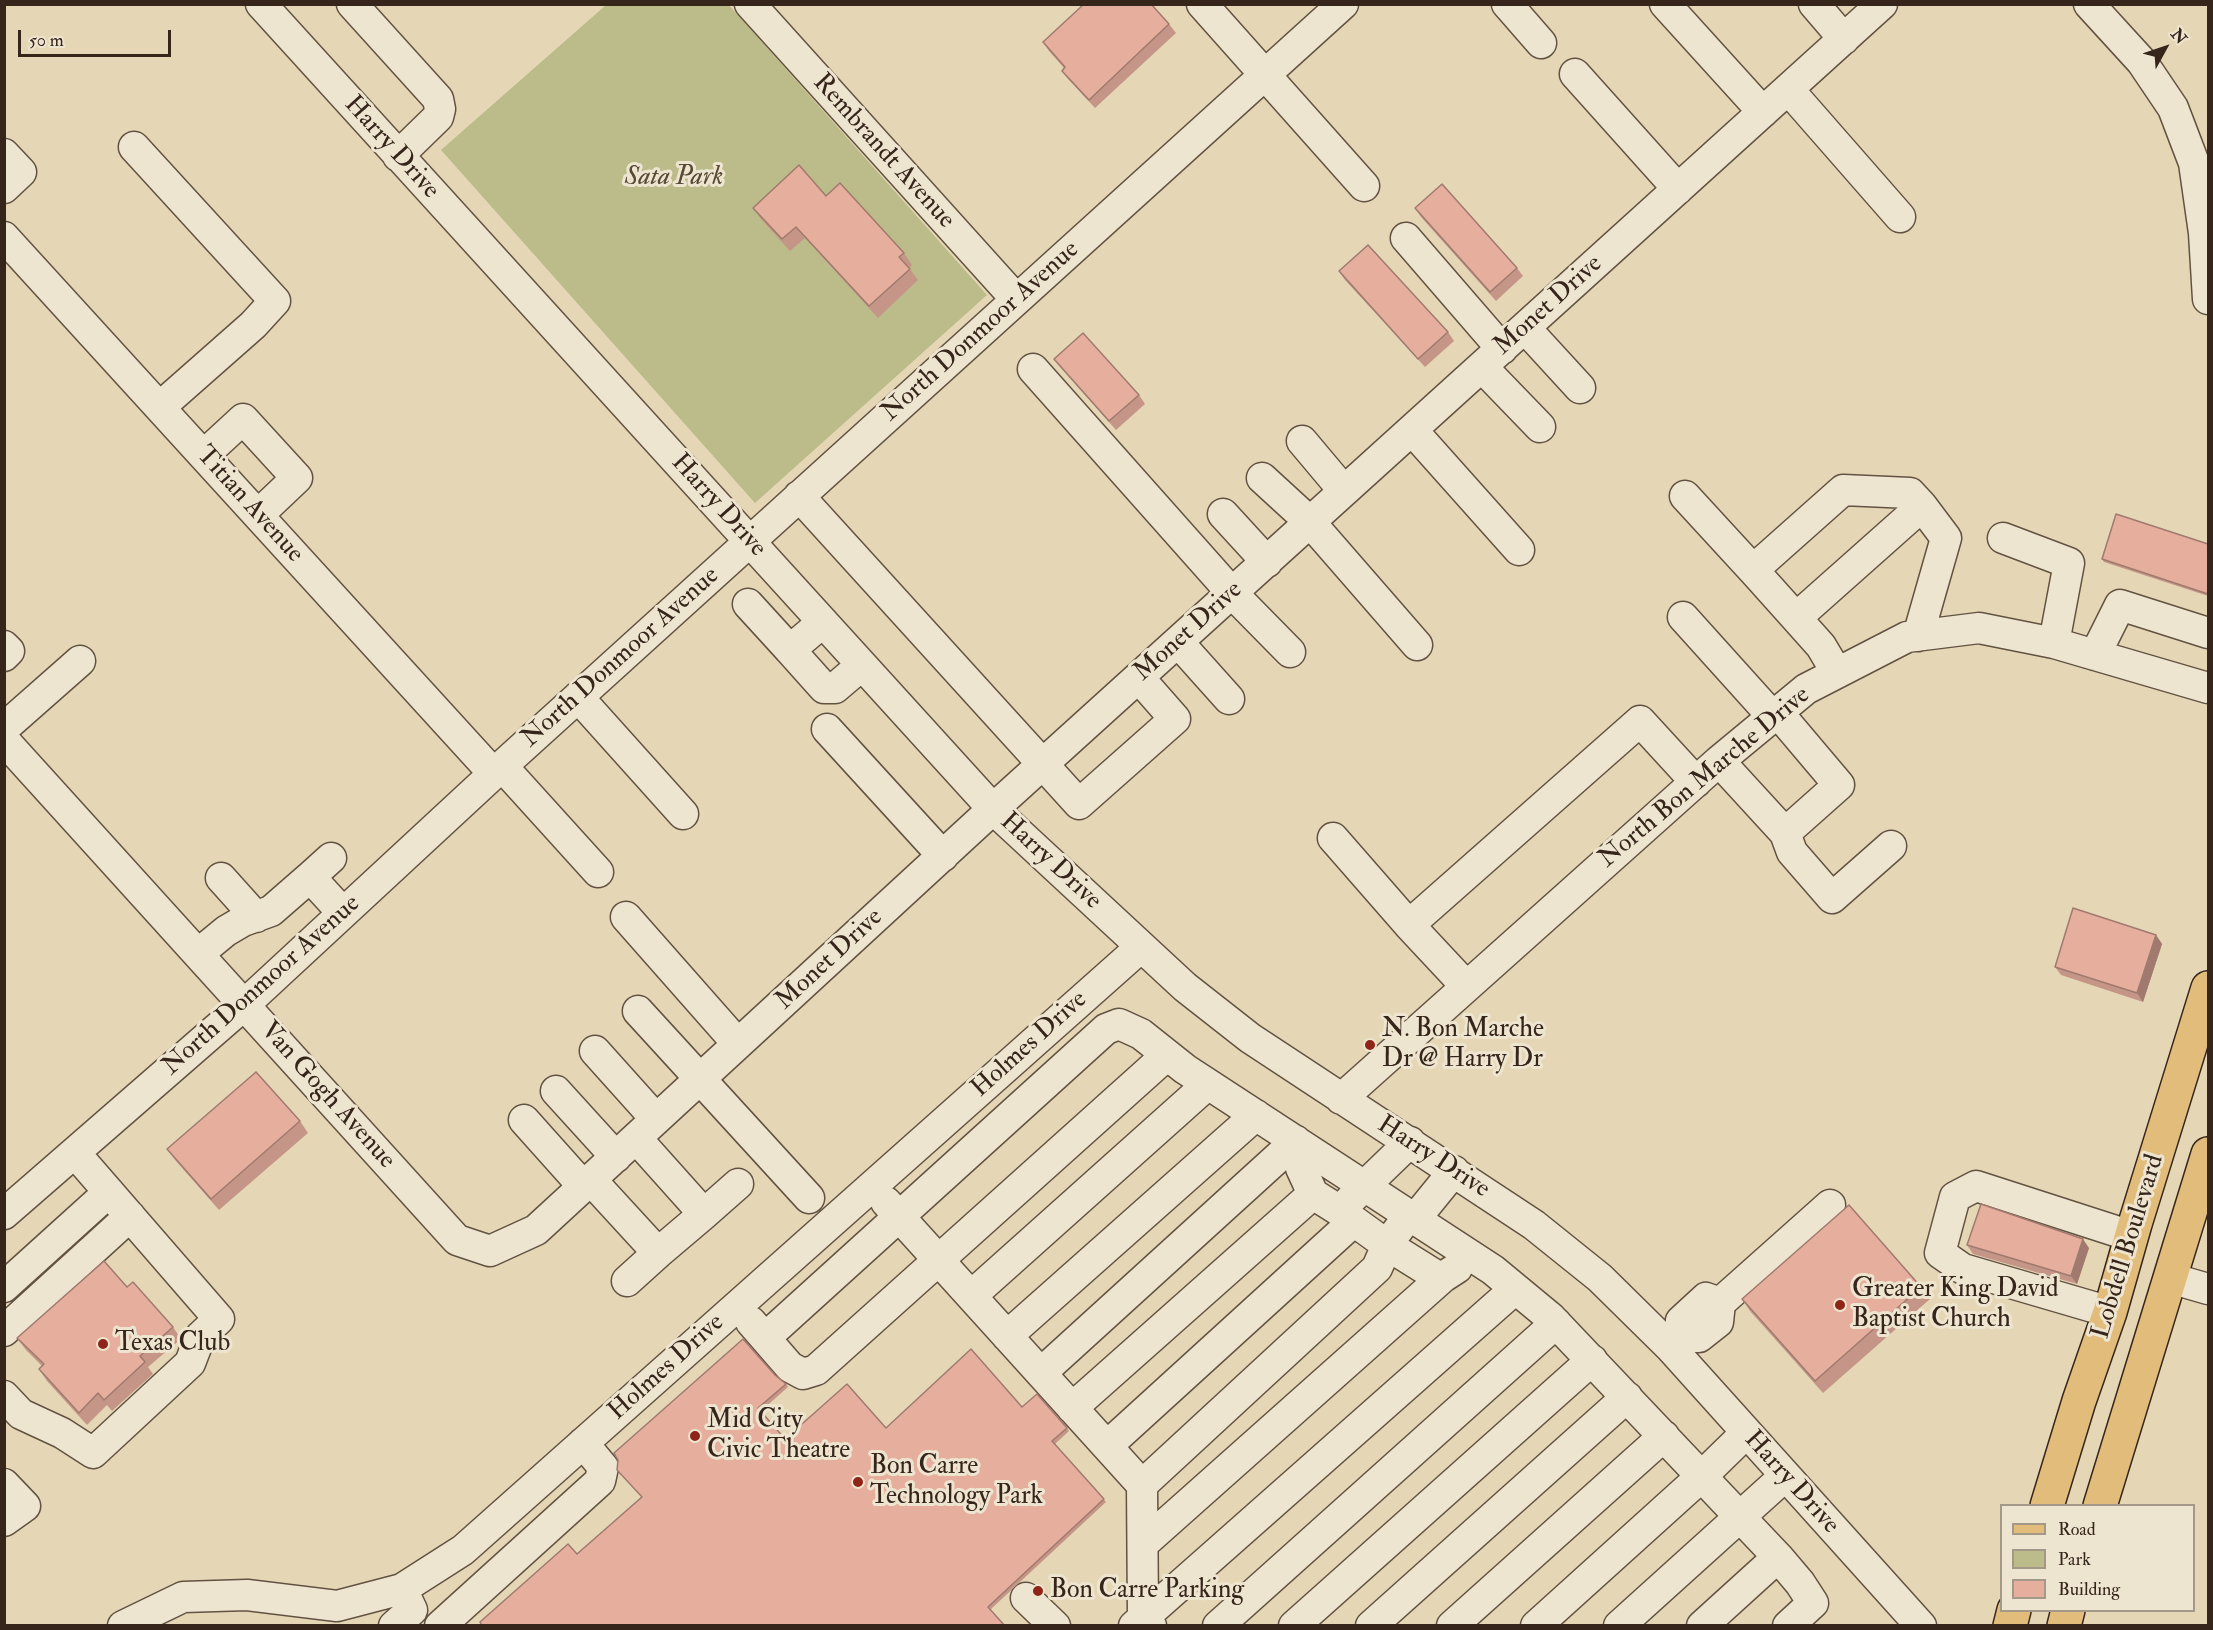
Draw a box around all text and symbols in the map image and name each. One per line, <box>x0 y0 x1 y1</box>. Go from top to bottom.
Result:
scale bar <box>21 18 174 56</box>
north arrow <box>2135 18 2195 78</box>
text: N <box>2167 25 2191 48</box>
text: 50 m <box>29 29 64 52</box>
street label: Rembrandt Avenue <box>805 68 961 236</box>
street label: Harry Drive <box>337 90 445 206</box>
park label: Sata Park <box>625 162 723 194</box>
street label: North Donmoor Avenue <box>876 235 1086 429</box>
street label: Monet Drive <box>1488 249 1610 363</box>
street label: Titian Avenue <box>189 440 309 570</box>
street label: Harry Drive <box>664 448 772 564</box>
street label: North Donmoor Avenue <box>516 561 726 755</box>
street label: Monet Drive <box>1128 575 1250 689</box>
street label: North Bon Marche Drive <box>1593 681 1817 875</box>
street label: Harry Drive <box>993 807 1107 917</box>
street label: North Donmoor Avenue <box>157 889 367 1083</box>
street label: Monet Drive <box>770 903 890 1017</box>
street label: Holmes Drive <box>966 985 1094 1105</box>
place label: N. Bon Marche Dr @ Harry Dr <box>1382 1014 1544 1076</box>
street label: Van Gogh Avenue <box>253 1016 401 1176</box>
marker: N. Bon Marche Dr @ Harry Dr <box>1363 1038 1377 1052</box>
street label: Harry Drive <box>1371 1110 1495 1206</box>
street label: Lobdell Boulevard <box>2086 1151 2172 1343</box>
place label: Greater King David Baptist Church <box>1852 1274 2058 1336</box>
marker: Greater King David Baptist Church <box>1833 1298 1847 1312</box>
street label: Holmes Drive <box>603 1308 731 1428</box>
place label: Texas Club <box>115 1328 230 1360</box>
marker: Texas Club <box>96 1337 110 1351</box>
place label: Mid City Civic Theatre <box>707 1405 850 1466</box>
street label: Harry Drive <box>1737 1425 1845 1541</box>
marker: Mid City Civic Theatre <box>688 1429 702 1443</box>
place label: Bon Carre Technology Park <box>870 1451 1043 1512</box>
marker: Bon Carre Technology Park <box>851 1475 865 1489</box>
legend <box>2000 1504 2195 1612</box>
text: Road <box>2058 1518 2096 1541</box>
text: Park <box>2058 1548 2091 1571</box>
place label: Bon Carre Parking <box>1050 1575 1244 1607</box>
text: Building <box>2058 1578 2120 1601</box>
marker: Bon Carre Parking <box>1031 1584 1045 1598</box>

